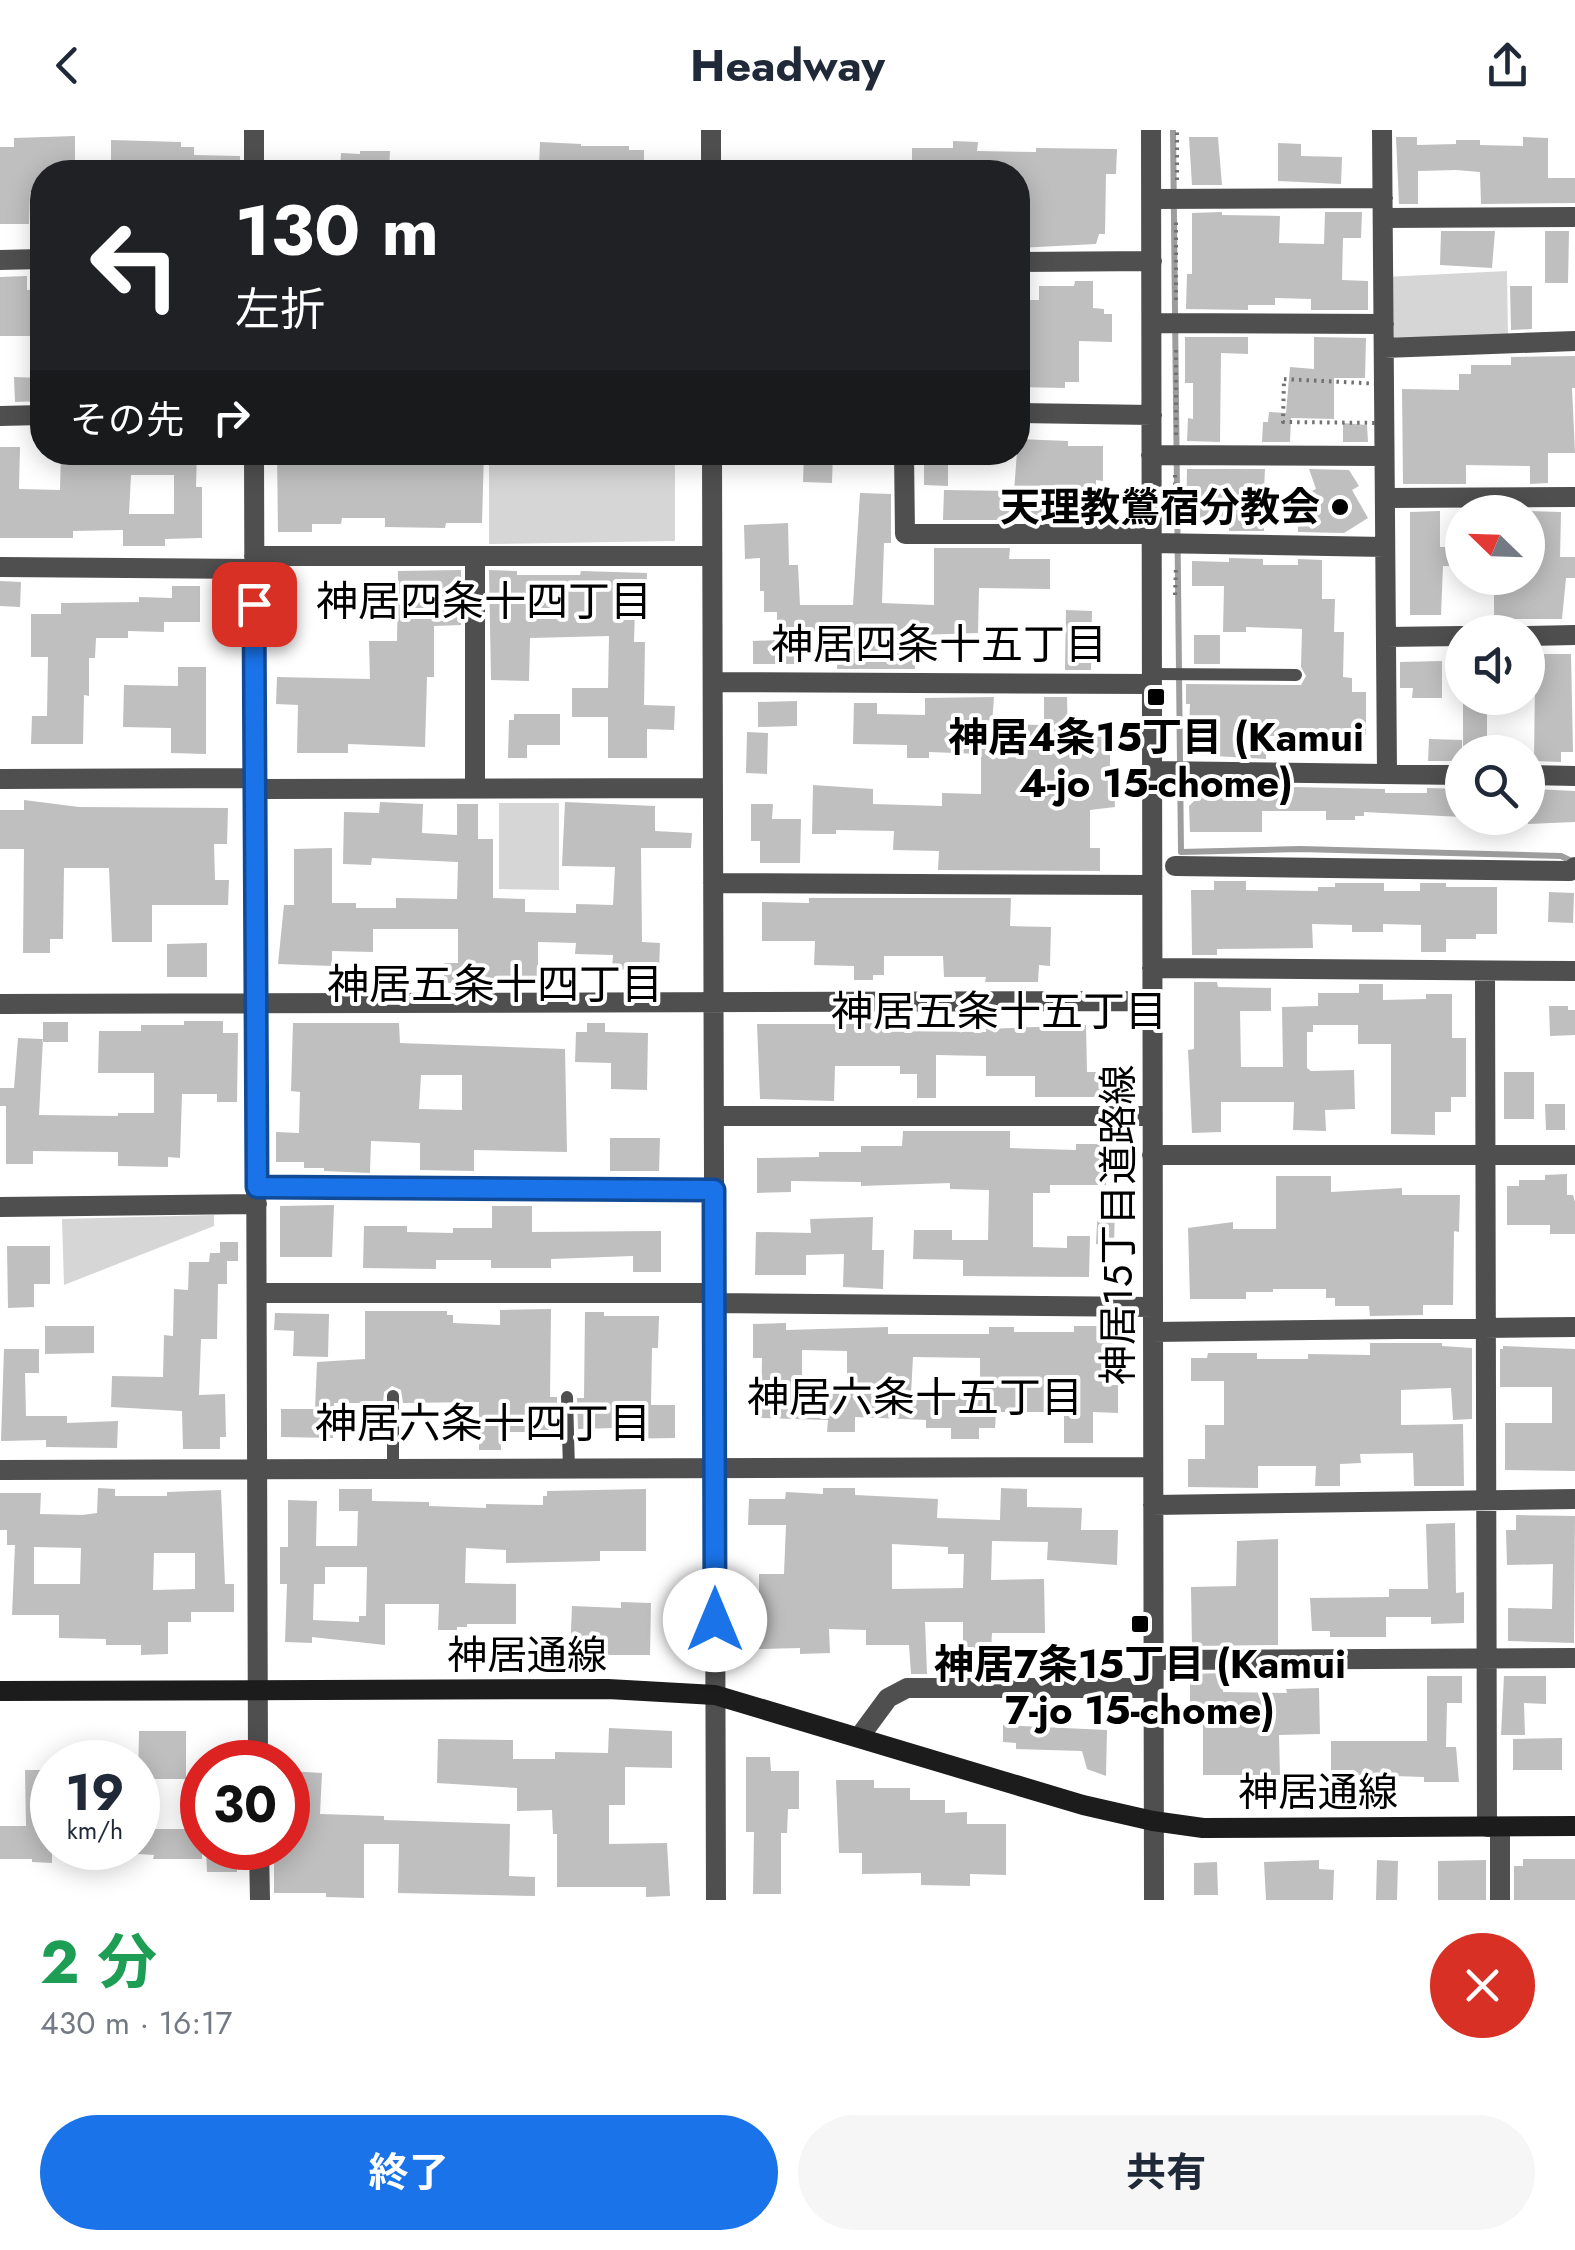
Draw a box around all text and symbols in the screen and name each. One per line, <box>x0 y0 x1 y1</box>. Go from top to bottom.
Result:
text: Headway <box>690 33 885 98</box>
icon: back <box>40 38 95 93</box>
icon: share <box>1480 38 1535 93</box>
text: 130 m <box>235 180 439 281</box>
icon: left <box>70 200 200 330</box>
text: 左折 <box>235 277 325 342</box>
icon: right <box>204 390 259 445</box>
text: その先 <box>70 392 184 447</box>
place label: 天理教鶯宿分教会 <box>1000 478 1320 536</box>
north arrow <box>1445 495 1545 595</box>
map controls <box>1445 495 1545 835</box>
marker: 天理教鶯宿分教会 <box>1329 496 1351 518</box>
pin <box>212 562 297 647</box>
district label: 神居四条十四丁目 <box>316 571 652 632</box>
icon: arrive <box>227 577 282 632</box>
district label: 神居四条十五丁目 <box>771 614 1107 675</box>
button: sound <box>1445 615 1545 715</box>
marker: 神居4条15丁目 (Kamui 4-jo 15-chome) <box>1145 686 1167 708</box>
place label: 神居4条15丁目 (Kamui 4-jo 15-chome) <box>948 708 1364 812</box>
button: search <box>1445 735 1545 835</box>
district label: 神居五条十四丁目 <box>327 954 663 1015</box>
district label: 神居五条十五丁目 <box>831 981 1167 1042</box>
street label: 神居15丁目道路線 <box>1089 1065 1147 1385</box>
district label: 神居六条十五丁目 <box>747 1367 1083 1428</box>
district label: 神居六条十四丁目 <box>315 1393 651 1454</box>
position arrow <box>663 1568 767 1672</box>
marker: 神居7条15丁目 (Kamui 7-jo 15-chome) <box>1129 1613 1151 1635</box>
street label: 神居通線 <box>447 1626 607 1684</box>
place label: 神居7条15丁目 (Kamui 7-jo 15-chome) <box>934 1635 1346 1739</box>
speed limit sign: 30 <box>180 1740 310 1870</box>
text: 19 <box>66 1756 124 1829</box>
street label: 神居通線 <box>1238 1763 1398 1821</box>
text: km/h <box>67 1812 123 1848</box>
text: 2 分 <box>40 1919 157 2006</box>
button: close <box>1430 1933 1535 2038</box>
text: 430 m · 16:17 <box>40 2000 232 2046</box>
button: 終了 <box>40 2115 778 2230</box>
button: 共有 <box>798 2115 1535 2230</box>

